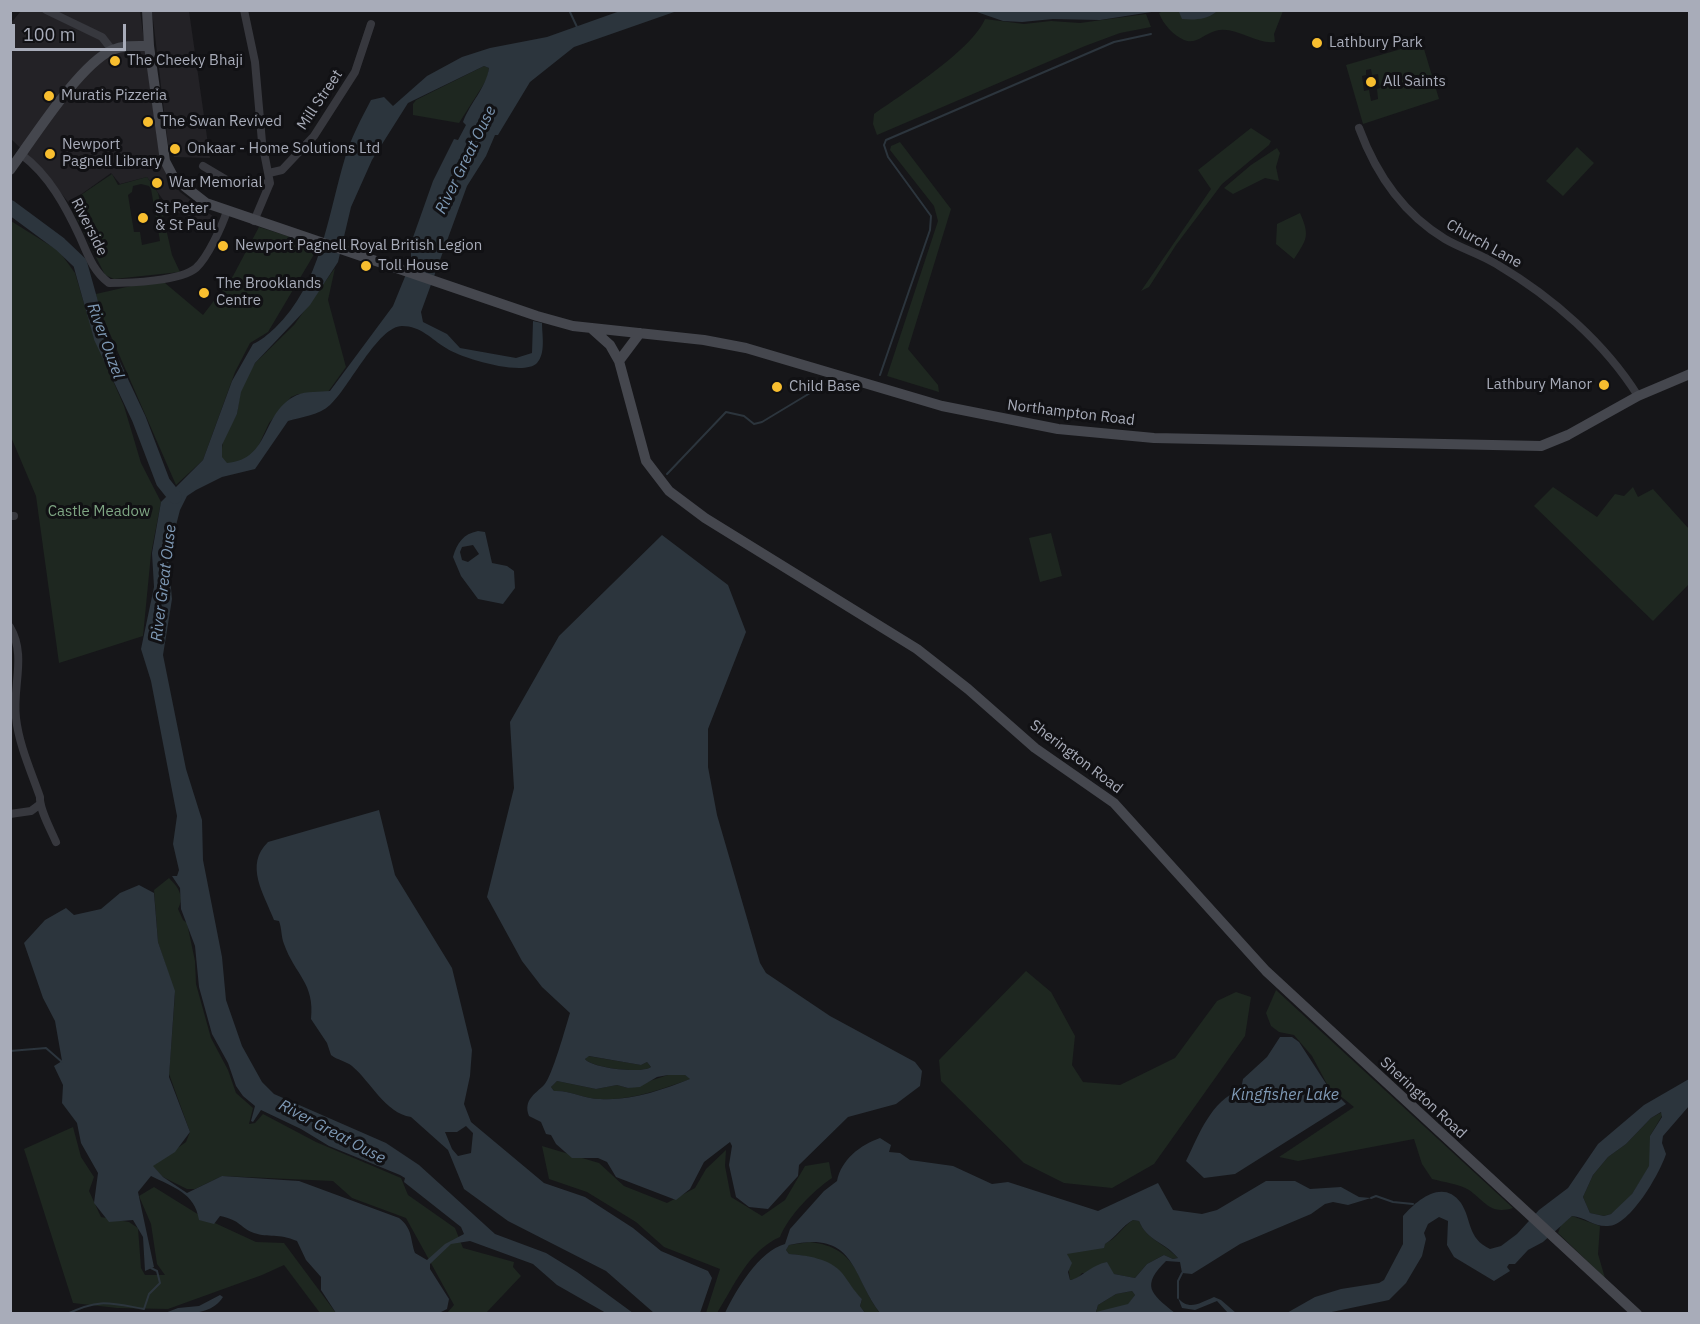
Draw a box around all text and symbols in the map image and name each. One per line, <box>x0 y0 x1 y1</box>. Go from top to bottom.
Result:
scale bar <box>15 12 129 50</box>
text: 100 m <box>23 23 75 46</box>
place label: Lathbury Park <box>1329 34 1423 52</box>
marker: Lathbury Park <box>1310 36 1324 50</box>
place label: The Cheeky Bhaji <box>127 52 243 70</box>
marker: The Cheeky Bhaji <box>108 54 122 68</box>
street label: Mill Street <box>293 66 347 134</box>
place label: All Saints <box>1383 73 1446 91</box>
marker: All Saints <box>1364 75 1378 89</box>
place label: Muratis Pizzeria <box>61 87 167 105</box>
marker: Muratis Pizzeria <box>42 89 56 103</box>
water label: River Great Ouse <box>432 103 500 217</box>
place label: The Swan Revived <box>160 113 282 131</box>
marker: The Swan Revived <box>141 115 155 129</box>
place label: Newport Pagnell Library <box>62 136 162 171</box>
place label: Onkaar - Home Solutions Ltd <box>187 140 380 158</box>
marker: Onkaar - Home Solutions Ltd <box>168 142 182 156</box>
marker: Newport Pagnell Library <box>43 147 57 161</box>
place label: War Memorial <box>169 174 263 192</box>
marker: War Memorial <box>150 176 164 190</box>
street label: Riverside <box>67 195 111 259</box>
place label: St Peter & St Paul <box>155 200 216 235</box>
marker: St Peter & St Paul <box>136 211 150 225</box>
street label: Church Lane <box>1443 216 1525 272</box>
place label: Newport Pagnell Royal British Legion <box>235 237 482 255</box>
marker: Newport Pagnell Royal British Legion <box>216 239 230 253</box>
place label: Toll House <box>378 257 449 275</box>
marker: Toll House <box>359 259 373 273</box>
place label: The Brooklands Centre <box>216 275 321 310</box>
marker: The Brooklands Centre <box>197 286 211 300</box>
water label: River Ouzel <box>82 301 128 381</box>
place label: Lathbury Manor <box>1486 376 1592 394</box>
place label: Child Base <box>789 378 860 396</box>
marker: Lathbury Manor <box>1597 378 1611 392</box>
marker: Child Base <box>770 380 784 394</box>
street label: Northampton Road <box>1006 396 1136 430</box>
park label: Castle Meadow <box>48 503 150 521</box>
water label: River Great Ouse <box>147 523 181 643</box>
street label: Sherington Road <box>1026 716 1126 798</box>
street label: Sherington Road <box>1376 1053 1470 1143</box>
water label: Kingfisher Lake <box>1231 1085 1339 1105</box>
water label: River Great Ouse <box>275 1096 389 1168</box>

